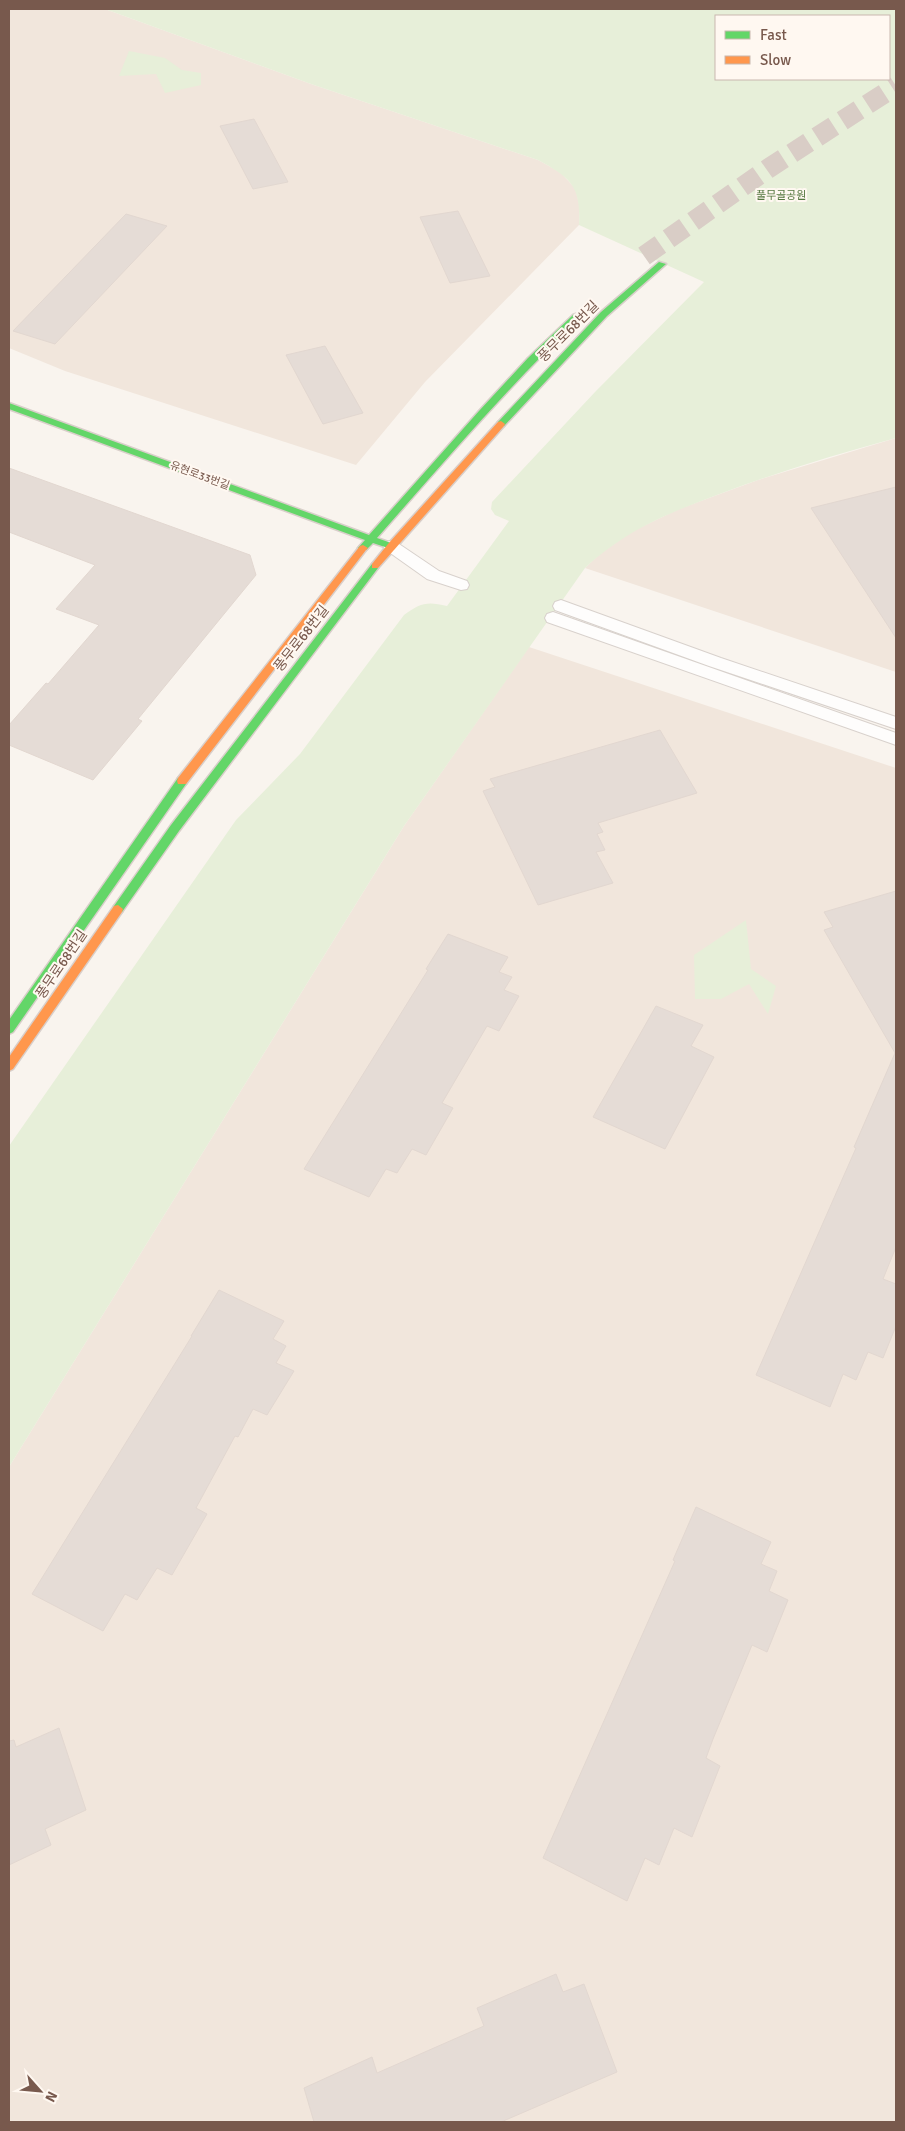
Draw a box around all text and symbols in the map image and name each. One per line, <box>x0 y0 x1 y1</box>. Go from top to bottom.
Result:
legend <box>715 15 890 80</box>
text: Fast <box>760 26 787 44</box>
text: Slow <box>760 51 791 69</box>
park label: 풀무골공원 <box>756 189 806 202</box>
street label: 풍무로68번길 <box>534 297 602 365</box>
street label: 유현로33번길 <box>168 459 231 492</box>
street label: 풍무로68번길 <box>270 602 333 675</box>
street label: 풍무로68번길 <box>32 927 91 1002</box>
north arrow <box>15 2066 65 2116</box>
text: N <box>41 2088 61 2105</box>

